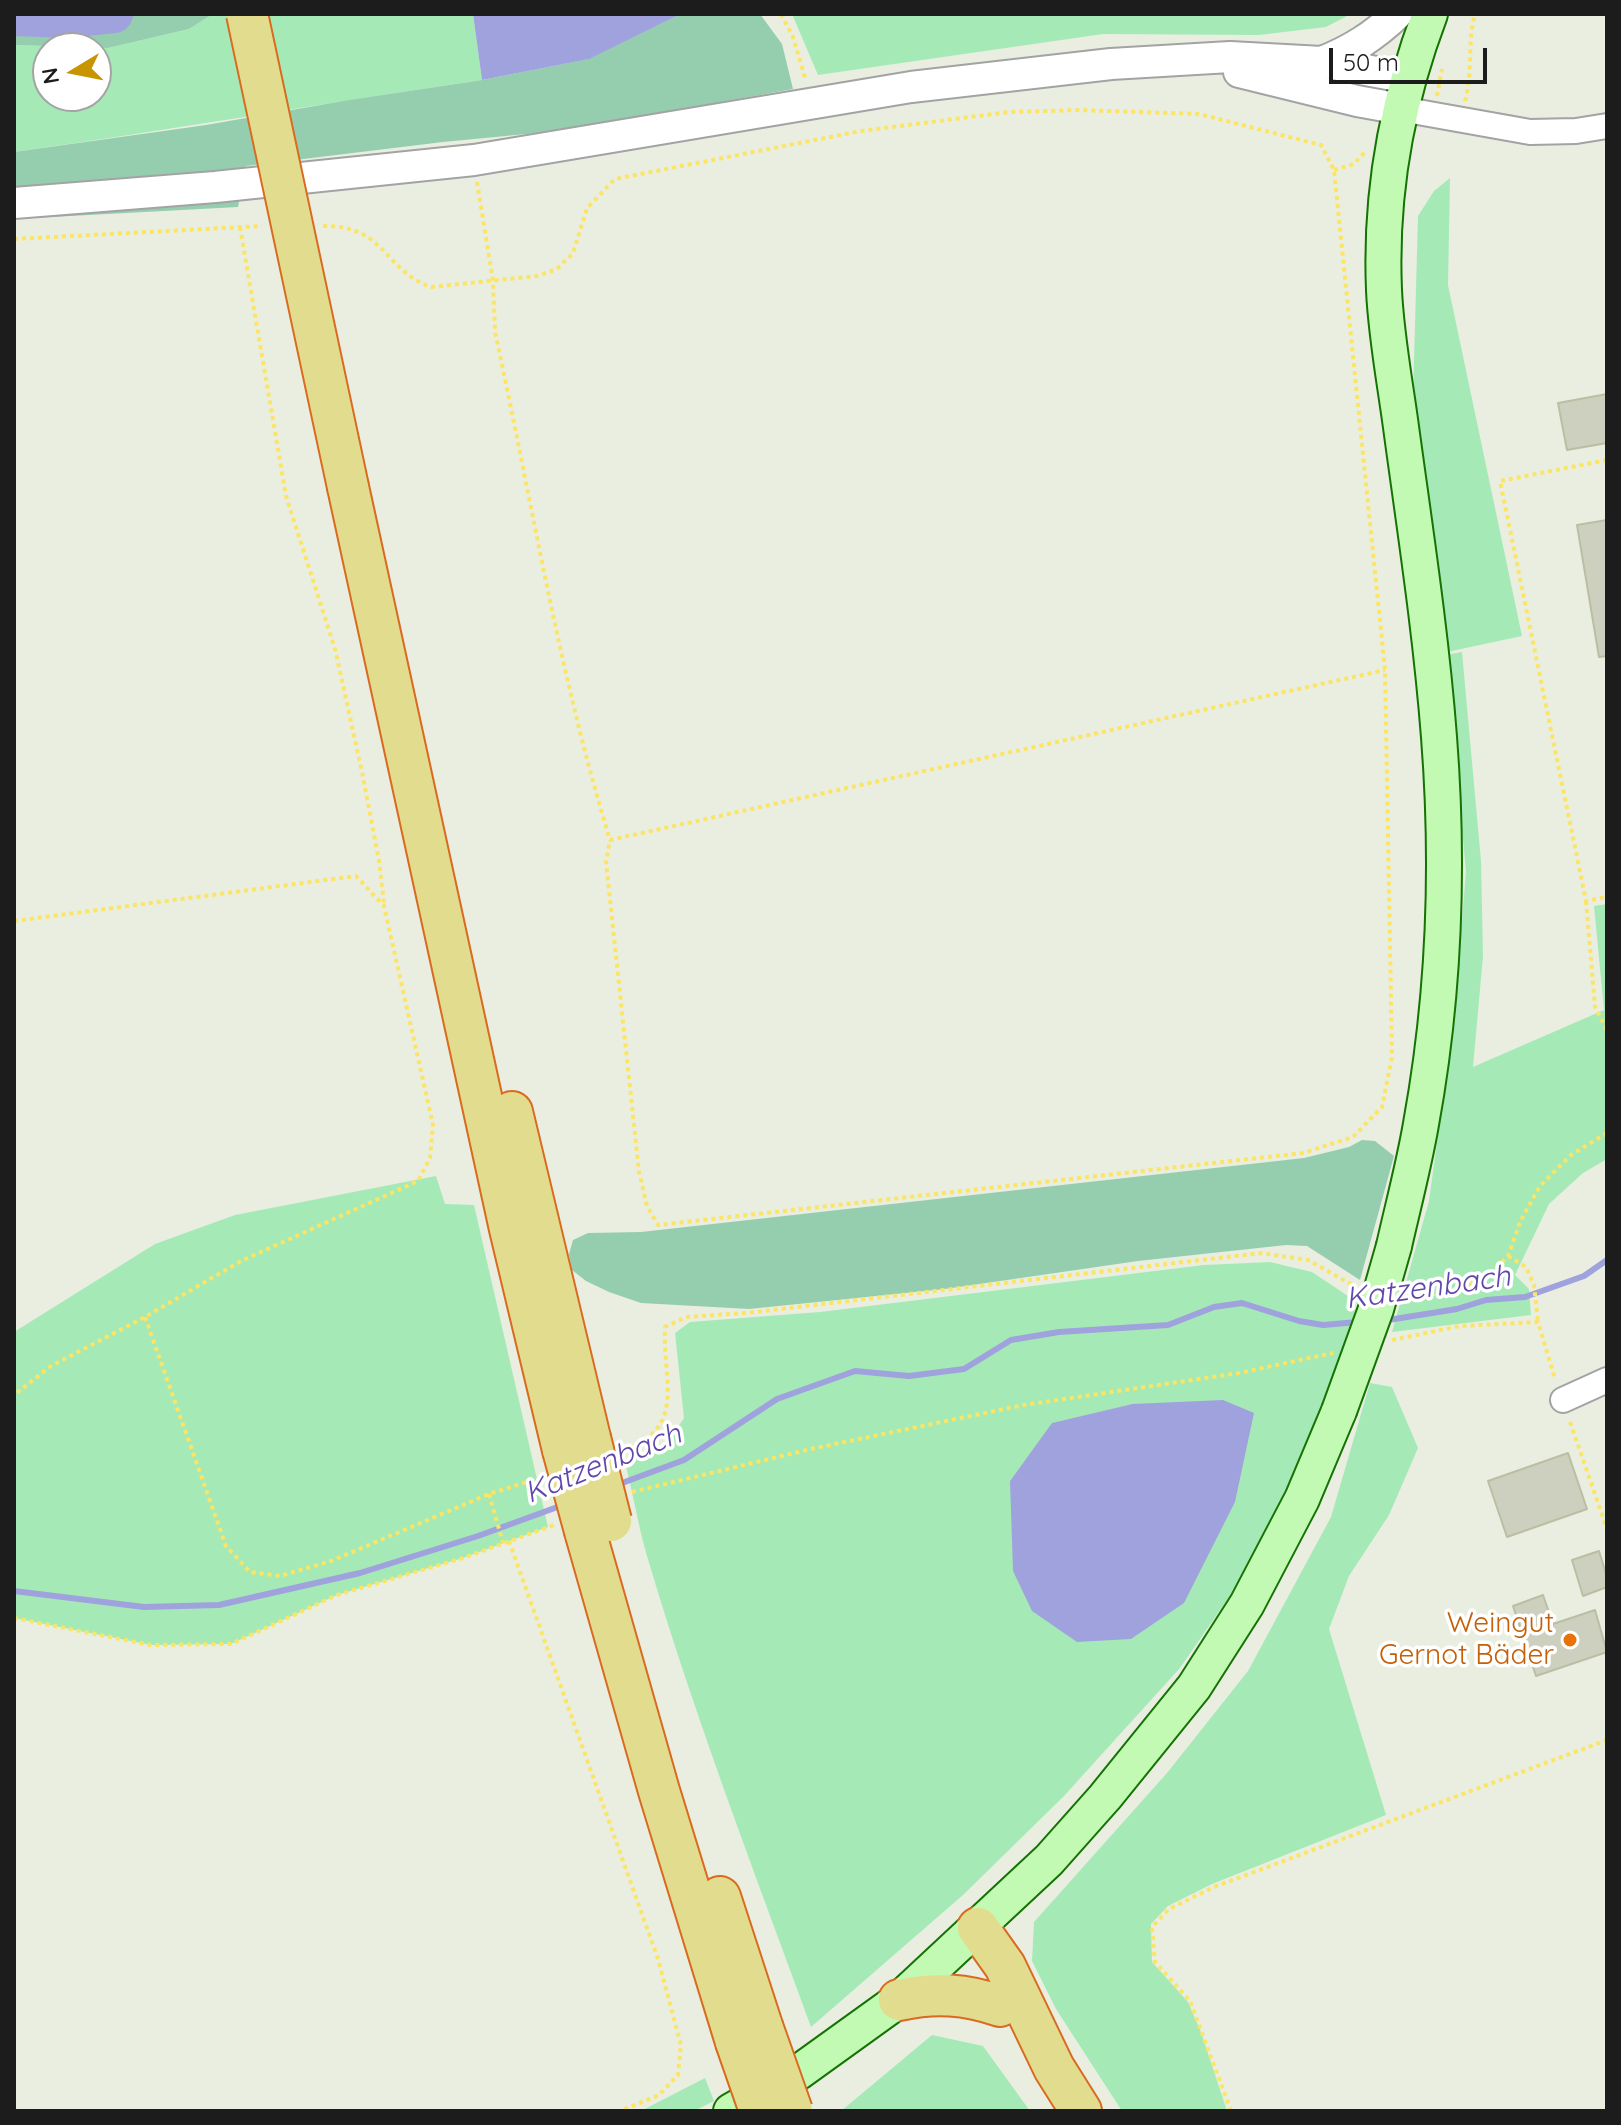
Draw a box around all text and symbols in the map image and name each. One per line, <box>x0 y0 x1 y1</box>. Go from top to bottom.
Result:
north arrow <box>32 32 112 112</box>
scale bar <box>1333 32 1491 82</box>
text: 50 m <box>1343 47 1399 77</box>
text: N <box>35 65 66 86</box>
water label: Katzenbach <box>1343 1259 1513 1317</box>
water label: Katzenbach <box>519 1416 687 1512</box>
place label: Weingut Gernot Bäder <box>1379 1607 1554 1673</box>
marker: Weingut Gernot Bäder <box>1561 1631 1579 1649</box>

